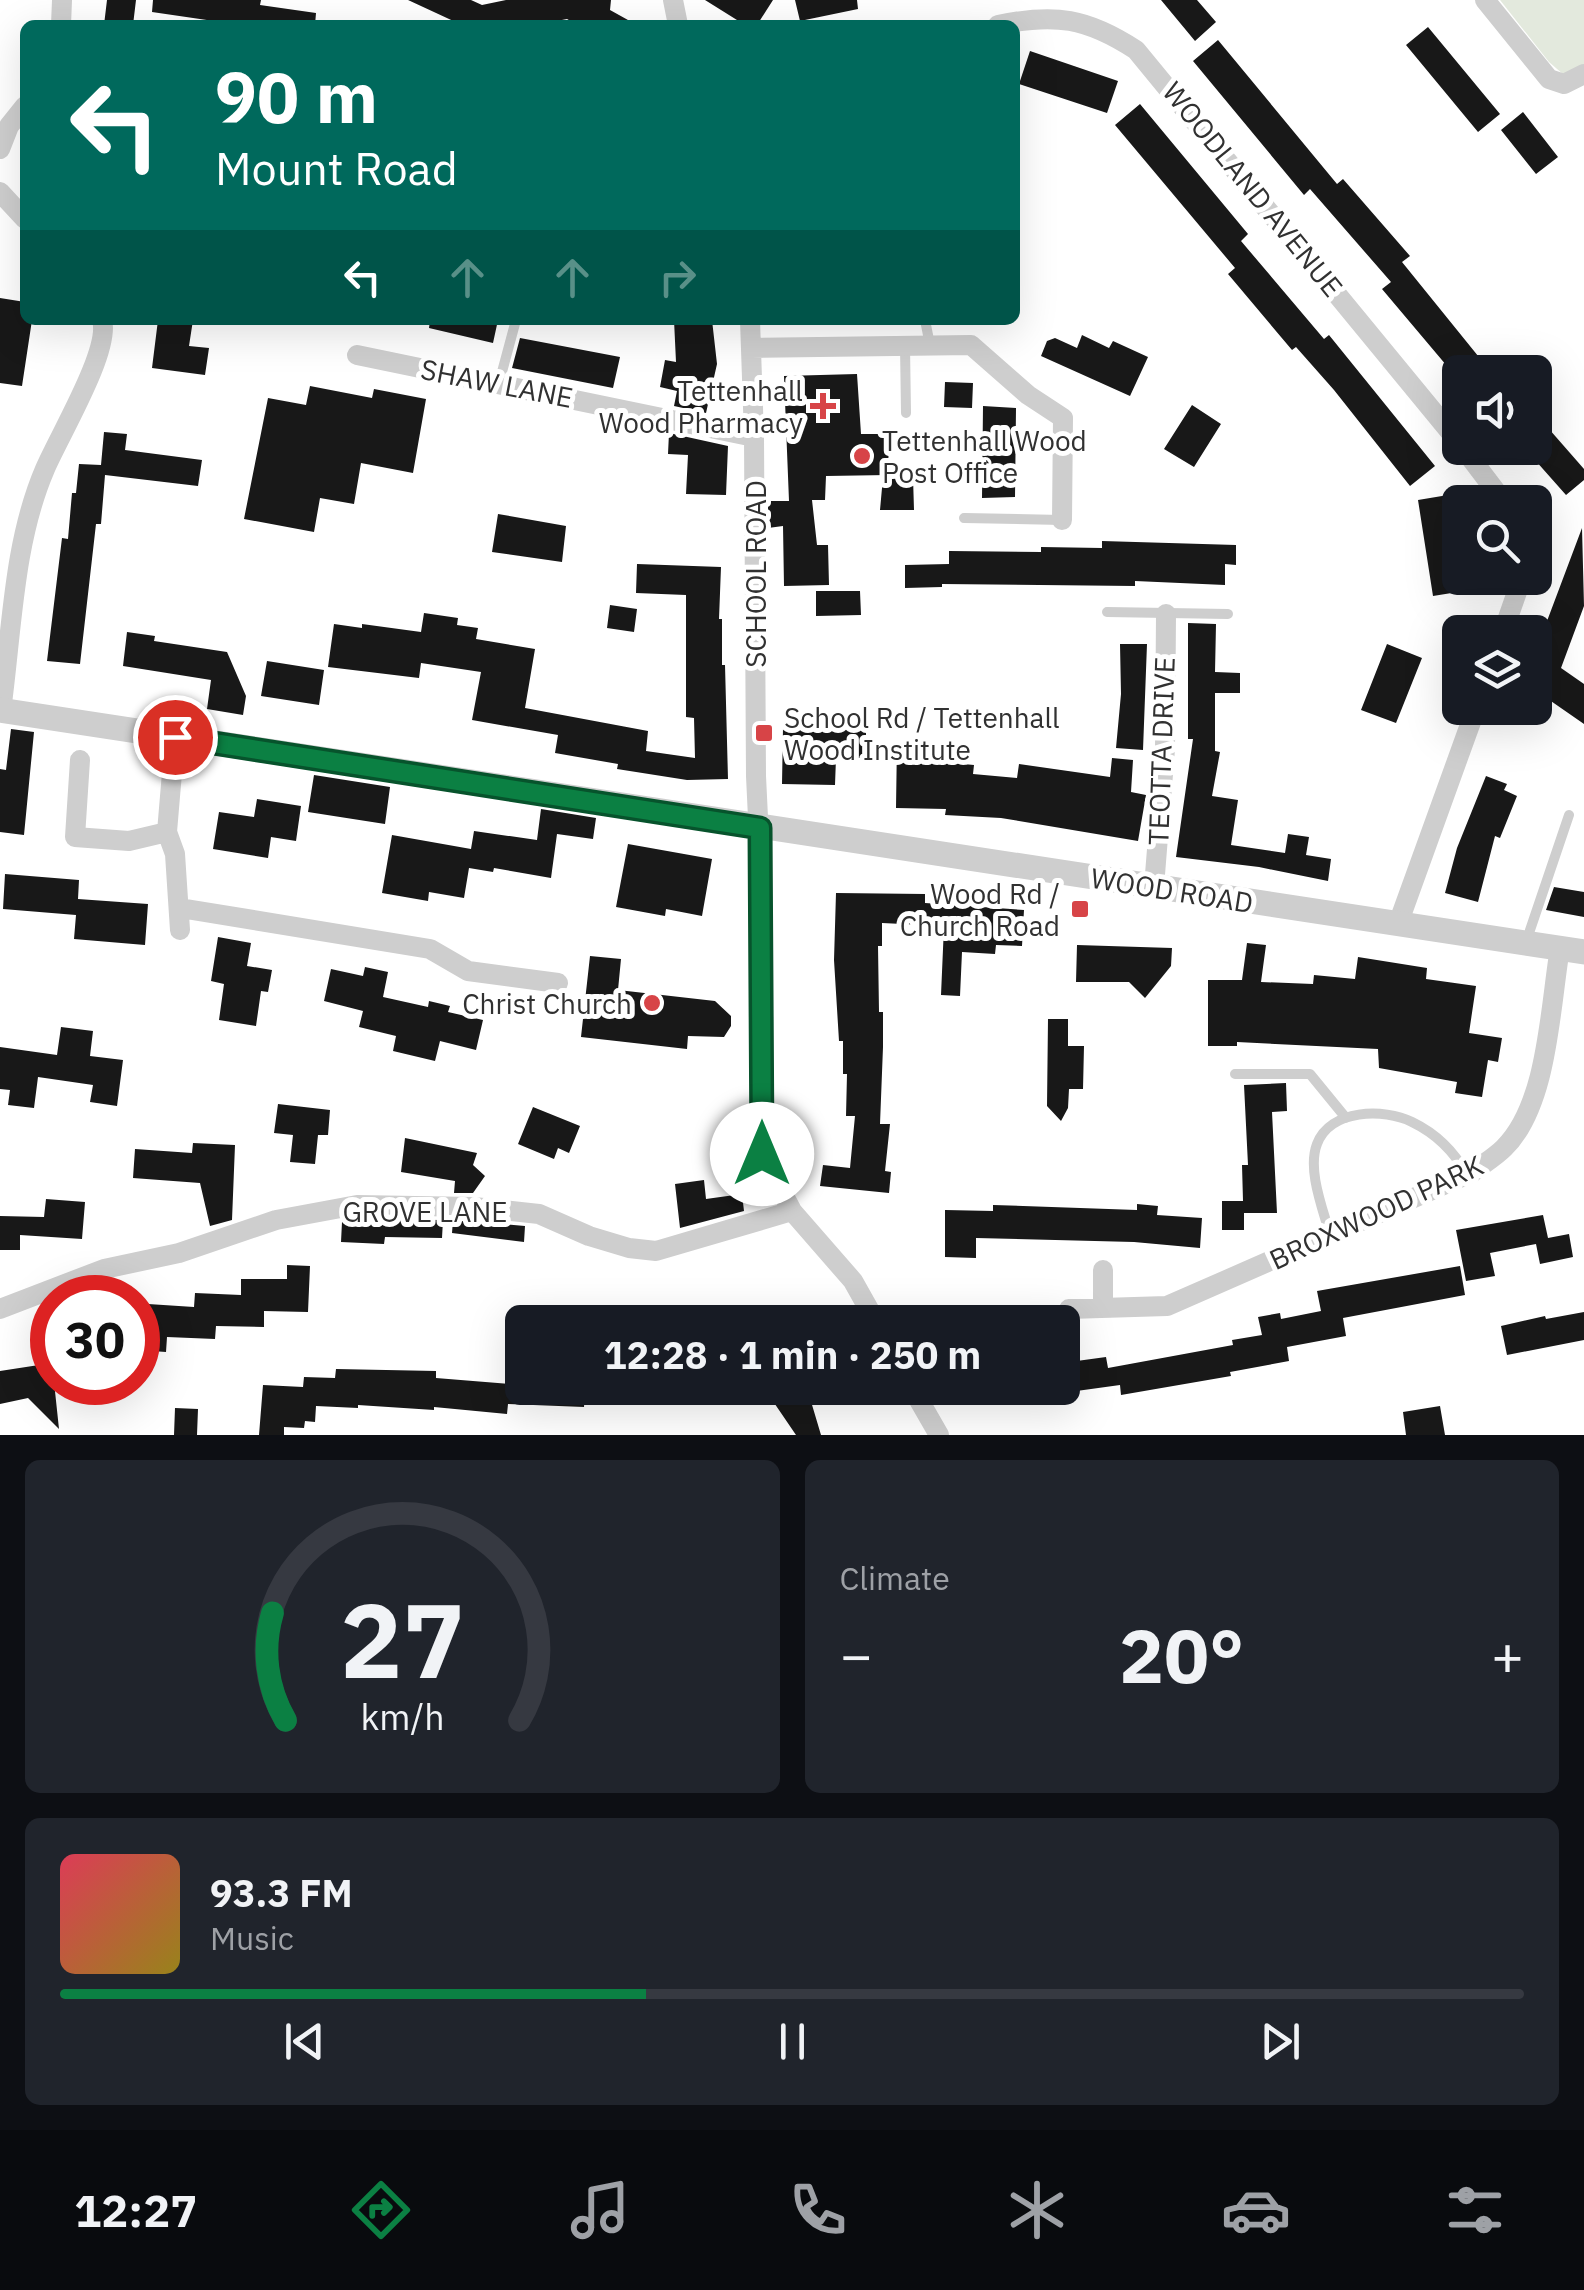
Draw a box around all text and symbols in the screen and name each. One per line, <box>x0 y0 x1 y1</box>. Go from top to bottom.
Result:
text: 90 m <box>215 51 378 142</box>
icon: left <box>50 60 180 190</box>
street label: WOODLAND AVENUE <box>1155 74 1351 304</box>
text: Mount Road <box>215 139 458 197</box>
icon: left <box>335 250 390 305</box>
icon: ahead <box>440 250 495 305</box>
icon: ahead <box>545 250 600 305</box>
icon: right <box>650 250 705 305</box>
street label: SHAW LANE <box>418 350 576 416</box>
map controls <box>1442 355 1552 725</box>
button: sound <box>1442 355 1552 465</box>
place label: Tettenhall Wood Pharmacy <box>599 372 803 441</box>
marker: Tettenhall Wood Pharmacy <box>812 395 834 417</box>
place label: Tettenhall Wood Post Office <box>882 422 1087 491</box>
marker: Tettenhall Wood Post Office <box>851 445 873 467</box>
street label: SCHOOL ROAD <box>737 480 774 668</box>
button: search <box>1442 485 1552 595</box>
button: layers <box>1442 615 1552 725</box>
street label: TEOTTA DRIVE <box>1139 656 1183 846</box>
pin <box>133 695 218 780</box>
place label: School Rd / Tettenhall Wood Institute <box>784 699 1060 768</box>
icon: arrive <box>148 710 203 765</box>
marker: School Rd / Tettenhall Wood Institute <box>753 722 775 744</box>
street label: WOOD ROAD <box>1088 859 1256 921</box>
place label: Wood Rd / Church Road <box>900 875 1060 944</box>
marker: Wood Rd / Church Road <box>1069 898 1091 920</box>
place label: Christ Church <box>462 985 632 1022</box>
marker: Christ Church <box>641 992 663 1014</box>
position arrow <box>710 1102 814 1206</box>
street label: BROXWOOD PARK <box>1263 1146 1489 1278</box>
street label: GROVE LANE <box>342 1193 508 1230</box>
speed limit sign: 30 <box>30 1275 160 1405</box>
text: 12:28 · 1 min · 250 m <box>604 1330 981 1379</box>
text: Climate <box>840 1557 950 1599</box>
text: 27 <box>340 1571 465 1707</box>
text: 20° <box>1119 1606 1244 1704</box>
text: − <box>840 1619 873 1690</box>
text: + <box>1491 1619 1524 1690</box>
text: km/h <box>360 1693 444 1740</box>
text: 93.3 FM <box>210 1868 353 1917</box>
text: Music <box>210 1917 294 1959</box>
icon: previous <box>277 2014 332 2069</box>
icon: pause <box>765 2014 820 2069</box>
icon: next <box>1253 2014 1308 2069</box>
icon: directions <box>346 2175 416 2245</box>
icon: music <box>565 2175 635 2245</box>
icon: phone <box>783 2175 853 2245</box>
icon: climate <box>1002 2175 1072 2245</box>
icon: car <box>1221 2175 1291 2245</box>
icon: filters <box>1440 2175 1510 2245</box>
text: 12:27 <box>74 2181 197 2239</box>

